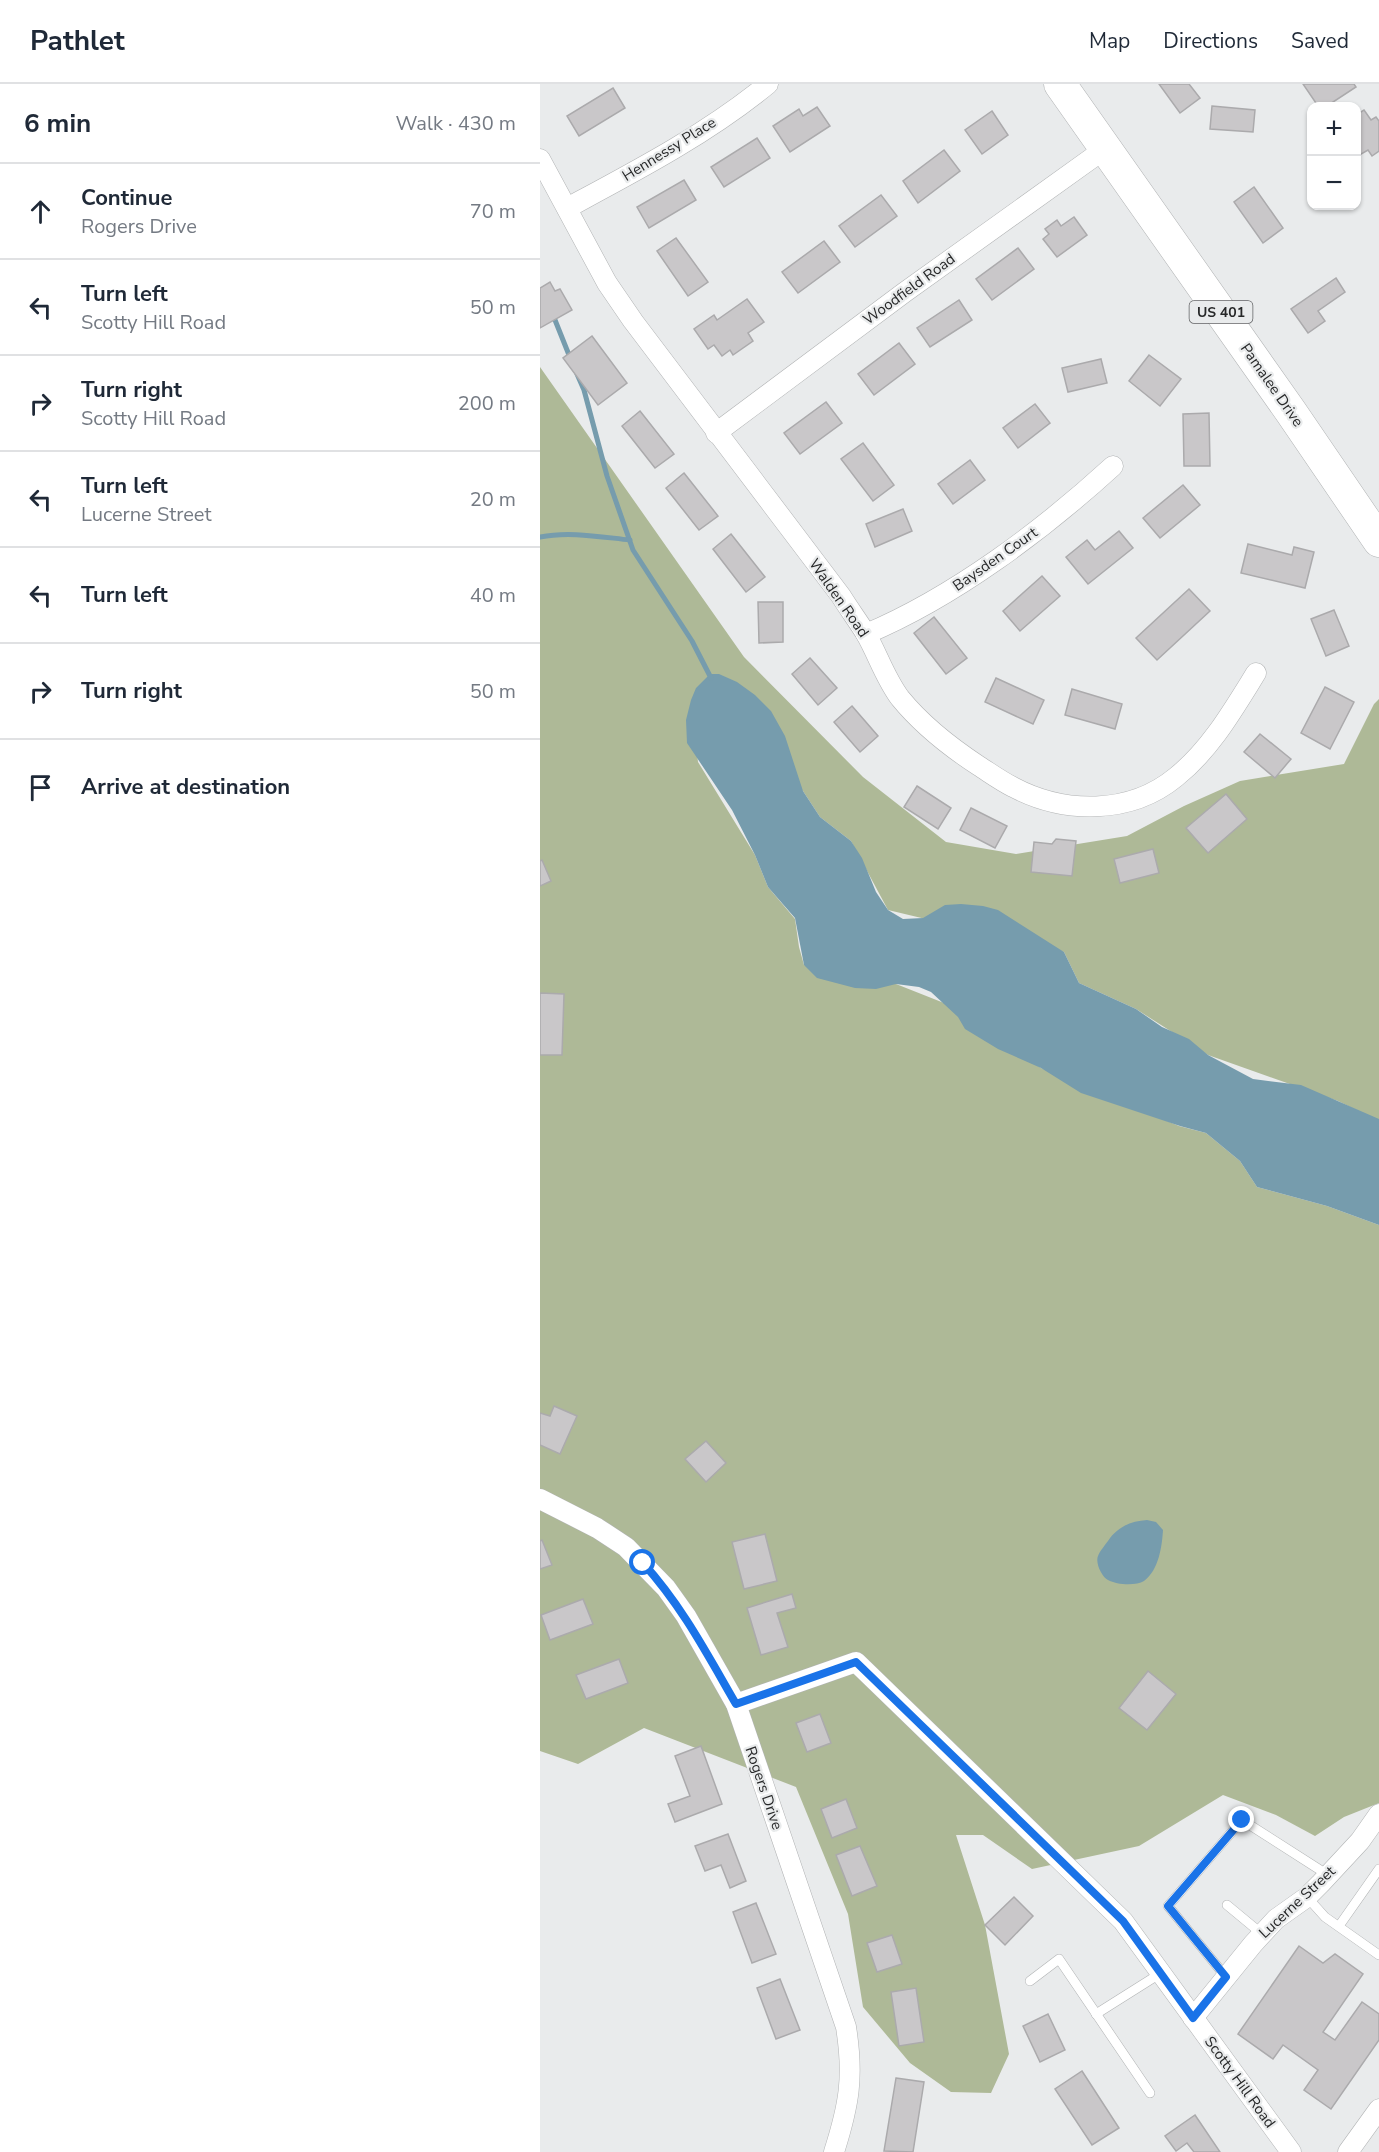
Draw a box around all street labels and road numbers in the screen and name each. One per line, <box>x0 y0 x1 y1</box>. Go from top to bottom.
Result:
street label: Hennessy Place <box>618 112 720 186</box>
street label: Woodfield Road <box>859 249 959 329</box>
road number: US 401 <box>1190 301 1252 323</box>
street label: Pamalee Drive <box>1236 339 1308 431</box>
street label: Baysden Court <box>949 522 1042 596</box>
street label: Walden Road <box>804 555 874 641</box>
street label: Rogers Drive <box>740 1744 788 1832</box>
street label: Lucerne Street <box>1254 1861 1340 1943</box>
street label: Scotty Hill Road <box>1200 2032 1280 2132</box>

